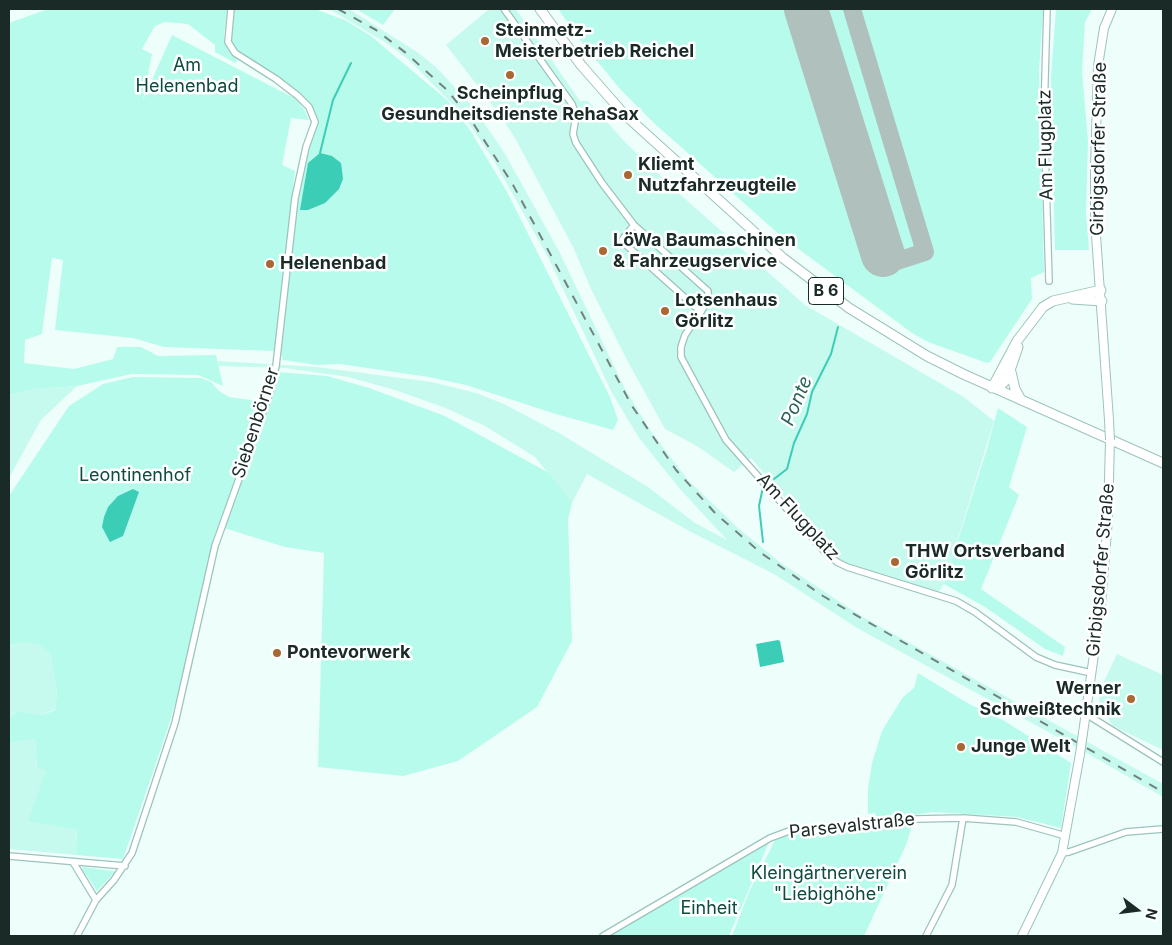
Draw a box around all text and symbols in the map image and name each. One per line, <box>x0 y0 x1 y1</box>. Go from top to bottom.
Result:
place label: Steinmetz- Meisterbetrieb Reichel <box>495 20 694 62</box>
marker: Steinmetz- Meisterbetrieb Reichel <box>479 35 491 47</box>
park label: Am Helenenbad <box>136 55 238 98</box>
street label: Girbigsdorfer Straße <box>1087 62 1111 236</box>
marker: Scheinpflug Gesundheitsdienste RehaSax <box>504 69 516 81</box>
place label: Scheinpflug Gesundheitsdienste RehaSax <box>381 83 639 126</box>
street label: Am Flugplatz <box>1034 89 1058 201</box>
place label: Kliemt Nutzfahrzeugteile <box>638 154 796 196</box>
marker: Kliemt Nutzfahrzeugteile <box>622 169 634 181</box>
place label: LöWa Baumaschinen & Fahrzeugservice <box>613 230 796 272</box>
marker: LöWa Baumaschinen & Fahrzeugservice <box>597 245 609 257</box>
place label: Helenenbad <box>280 253 386 275</box>
marker: Helenenbad <box>264 258 276 270</box>
road number: B 6 <box>808 278 844 304</box>
place label: Lotsenhaus Görlitz <box>675 290 778 332</box>
marker: Lotsenhaus Görlitz <box>659 305 671 317</box>
street label: Siebenbörner <box>228 365 284 481</box>
water label: Ponte <box>776 373 818 429</box>
park label: Leontinenhof <box>79 465 191 487</box>
street label: Am Flugplatz <box>752 469 844 565</box>
street label: Girbigsdorfer Straße <box>1083 482 1119 658</box>
place label: THW Ortsverband Görlitz <box>905 541 1065 584</box>
marker: THW Ortsverband Görlitz <box>889 556 901 568</box>
place label: Pontevorwerk <box>287 642 410 664</box>
marker: Pontevorwerk <box>271 647 283 659</box>
place label: Werner Schweißtechnik <box>979 678 1121 721</box>
marker: Werner Schweißtechnik <box>1125 693 1137 705</box>
place label: Junge Welt <box>971 736 1071 758</box>
marker: Junge Welt <box>955 741 967 753</box>
street label: Parsevalstraße <box>788 809 916 843</box>
park label: Kleingärtnerverein "Liebighöhe" <box>751 863 907 906</box>
north arrow <box>1112 885 1162 935</box>
park label: Einheit <box>680 898 738 920</box>
text: N <box>1142 907 1162 921</box>

